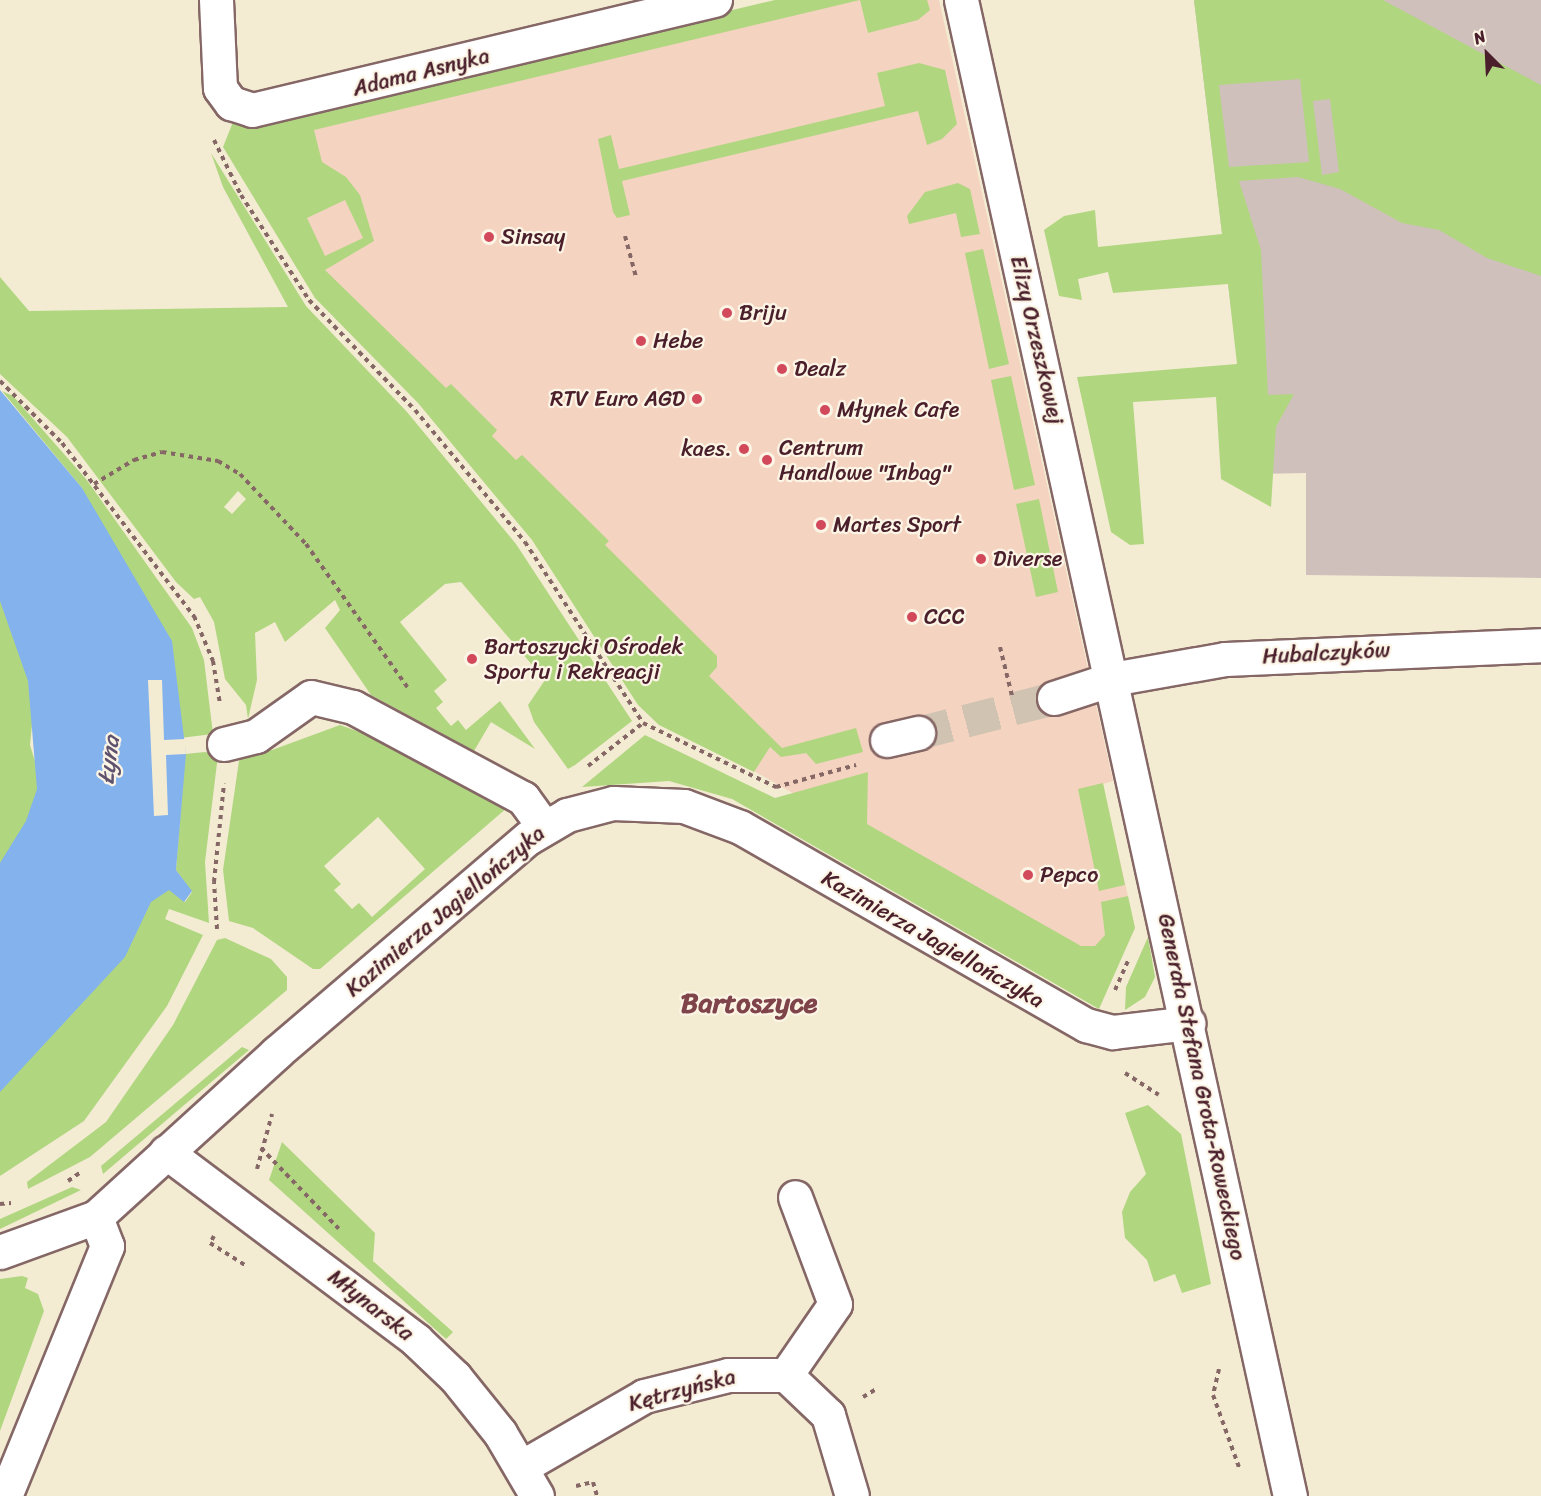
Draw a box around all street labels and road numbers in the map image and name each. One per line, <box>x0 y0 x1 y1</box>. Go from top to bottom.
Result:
street label: Adama Asnyka <box>349 42 493 102</box>
street label: Elizy Orzeszkowej <box>1005 253 1069 427</box>
street label: Hubalczyków <box>1262 636 1390 670</box>
street label: Kazimierza Jagiellończyka <box>340 820 550 1002</box>
street label: Kazimierza Jagiellończyka <box>817 865 1049 1013</box>
street label: Generała Stefana Grota-Roweckiego <box>1152 911 1252 1263</box>
street label: Młynarska <box>323 1263 419 1347</box>
street label: Kętrzyńska <box>626 1363 738 1417</box>

